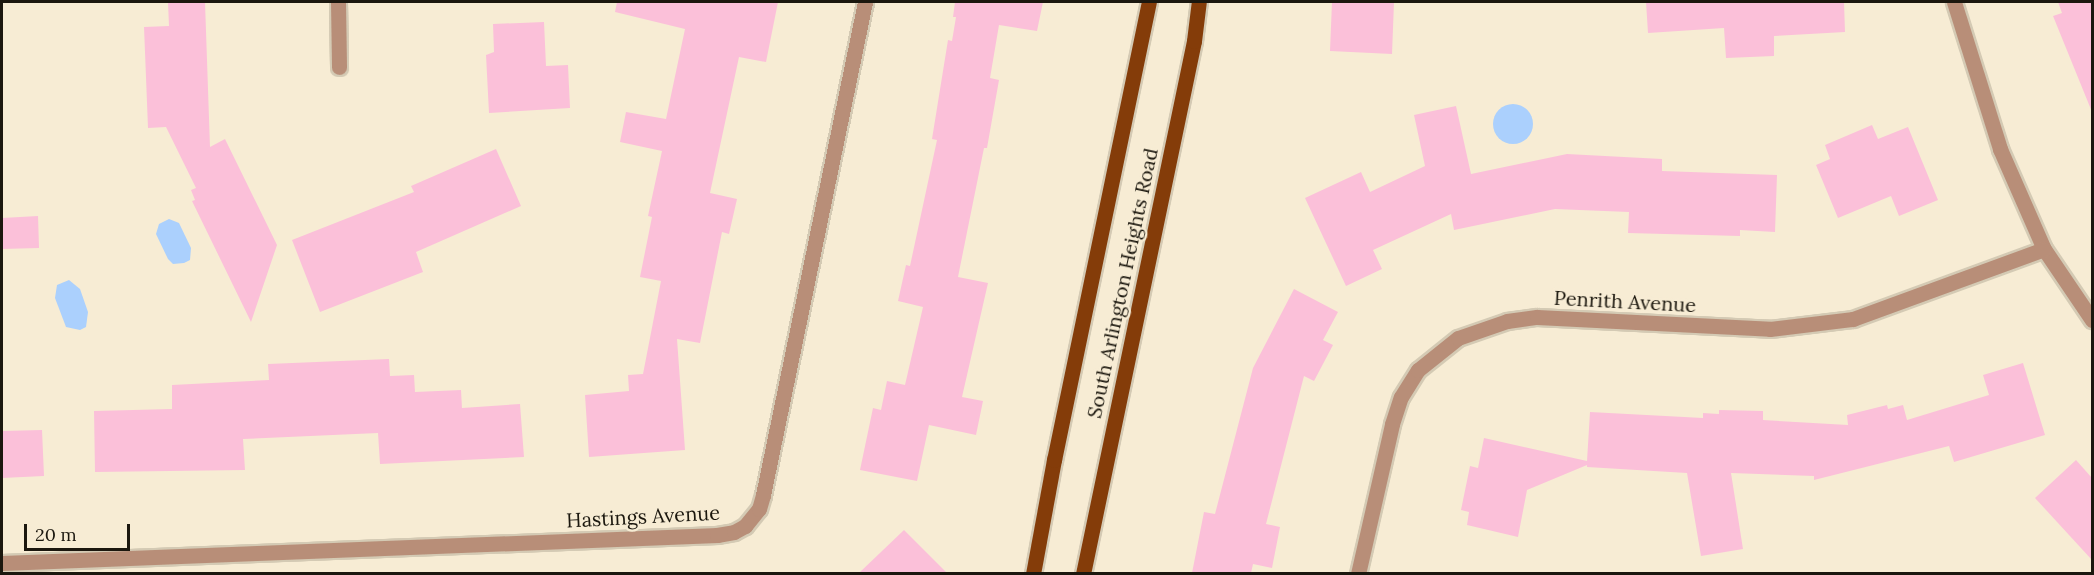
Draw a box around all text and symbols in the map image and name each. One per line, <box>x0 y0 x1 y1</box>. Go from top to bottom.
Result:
street label: South Arlington Heights Road <box>1082 146 1162 420</box>
street label: Penrith Avenue <box>1553 285 1697 317</box>
street label: Hastings Avenue <box>565 500 721 532</box>
scale bar <box>27 512 134 550</box>
text: 20 m <box>35 523 77 546</box>

